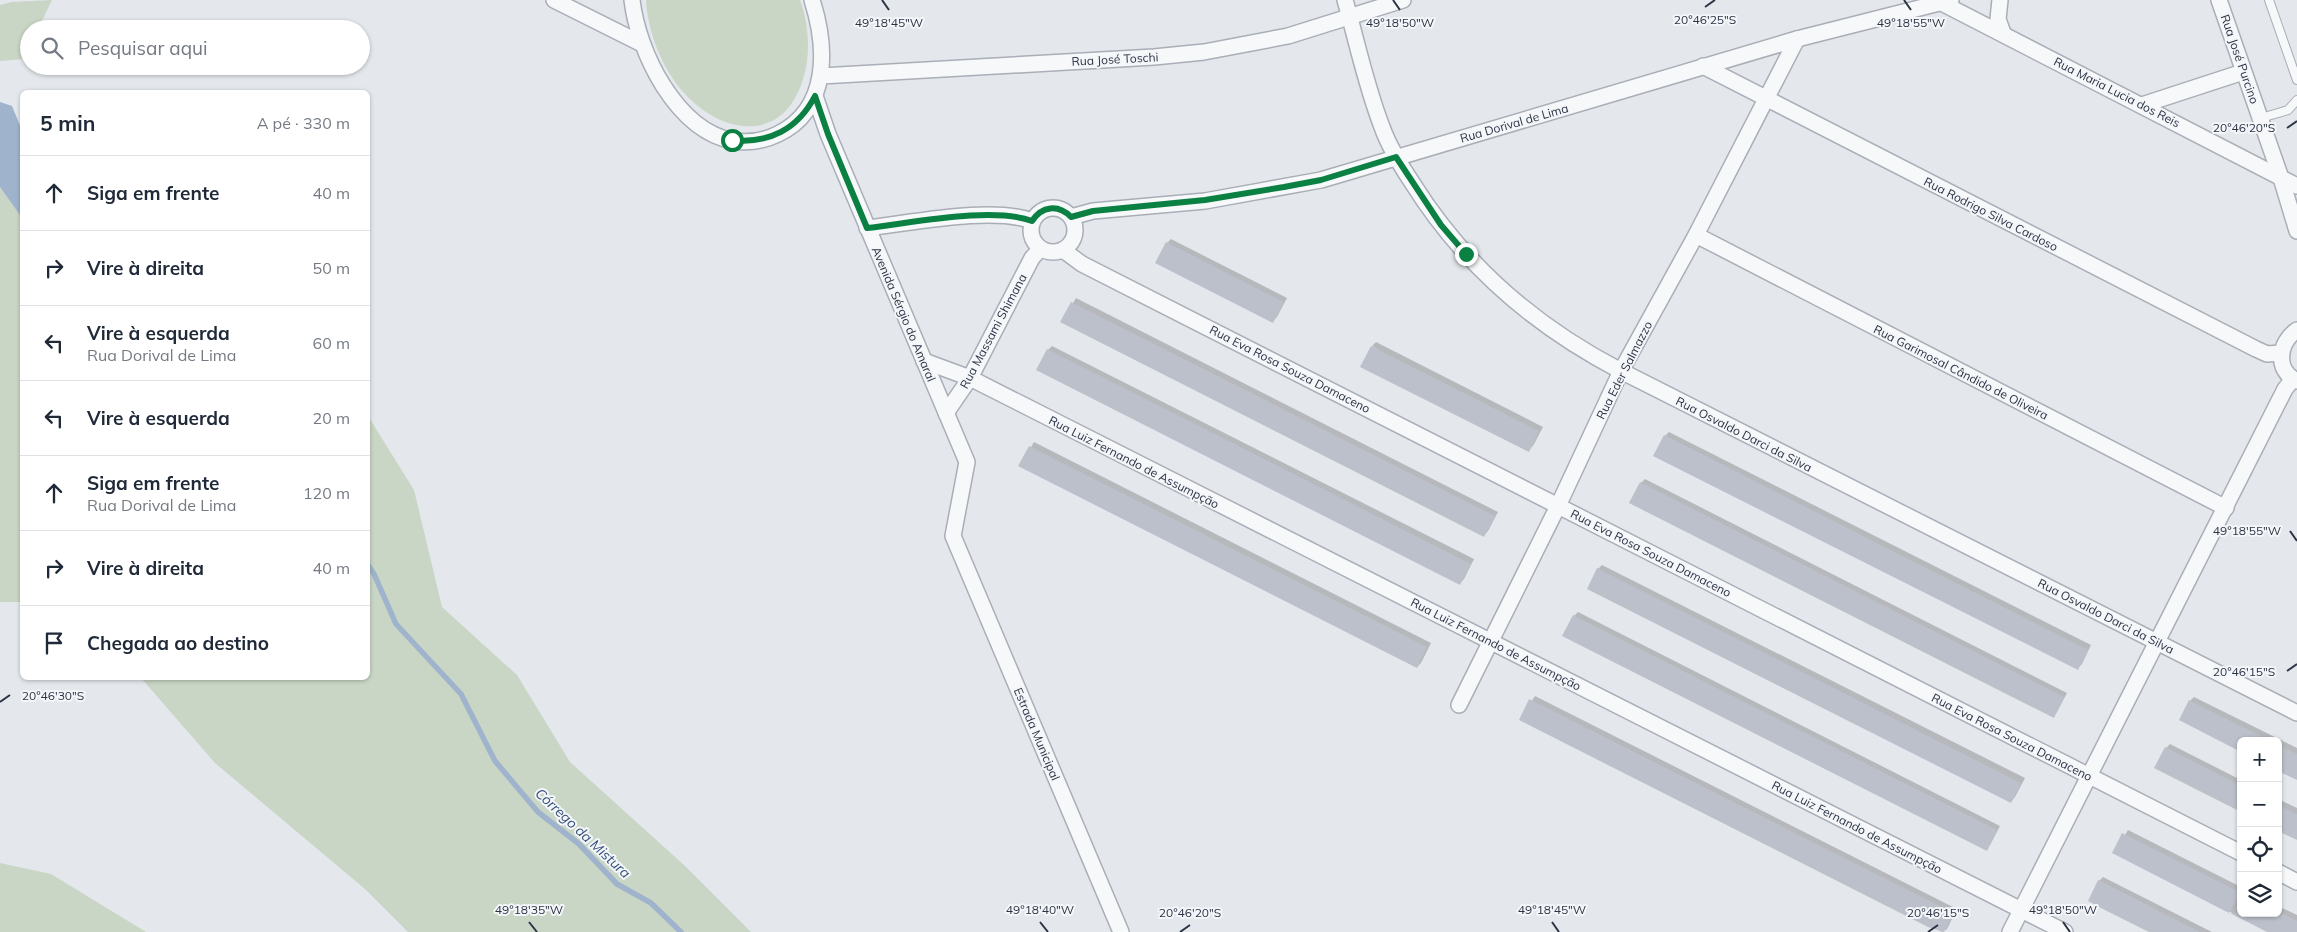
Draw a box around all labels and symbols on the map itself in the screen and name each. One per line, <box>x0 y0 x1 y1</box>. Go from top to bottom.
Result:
text: 20°46'25"S <box>1674 12 1736 27</box>
street label: Rua José Purcino <box>2218 12 2262 106</box>
text: 49°18'45"W <box>855 15 923 30</box>
text: 49°18'50"W <box>1366 15 1434 30</box>
text: 49°18'55"W <box>1877 15 1945 30</box>
street label: Rua José Toschi <box>1071 49 1159 69</box>
street label: Rua Maria Lucia dos Reis <box>2051 54 2183 130</box>
street label: Rua Dorival de Lima <box>1458 100 1570 146</box>
text: 20°46'20"S <box>2213 120 2275 135</box>
route start <box>721 129 744 152</box>
street label: Rua Rodrigo Silva Cardoso <box>1922 174 2061 254</box>
route end <box>1455 243 1478 266</box>
street label: Avenida Sérgio do Amaral <box>869 244 939 384</box>
street label: Rua Massami Shimana <box>956 271 1030 391</box>
street label: Rua Eder Salmazzo <box>1593 318 1655 422</box>
street label: Rua Garimosal Cândido de Oliveira <box>1871 321 2051 423</box>
street label: Rua Eva Rosa Souza Damaceno <box>1207 322 1373 416</box>
street label: Rua Osvaldo Darci da Silva <box>1673 393 1815 475</box>
street label: Rua Luiz Fernando de Assumpção <box>1046 412 1222 512</box>
street label: Rua Eva Rosa Souza Damaceno <box>1568 506 1734 600</box>
text: 49°18'55"W <box>2213 523 2281 538</box>
street label: Rua Osvaldo Darci da Silva <box>2035 575 2177 657</box>
street label: Rua Luiz Fernando de Assumpção <box>1408 594 1584 694</box>
text: 20°46'15"S <box>2213 664 2275 679</box>
street label: Estrada Municipal <box>1011 685 1063 783</box>
text: 20°46'30"S <box>22 688 84 703</box>
street label: Rua Eva Rosa Souza Damaceno <box>1929 690 2095 784</box>
street label: Rua Luiz Fernando de Assumpção <box>1769 777 1945 877</box>
water label: Córrego da Mistura <box>532 784 634 882</box>
text: 49°18'35"W <box>495 902 563 917</box>
text: 49°18'40"W <box>1006 902 1074 917</box>
text: 49°18'45"W <box>1518 902 1586 917</box>
text: 49°18'50"W <box>2029 902 2097 917</box>
text: 20°46'20"S <box>1159 905 1221 920</box>
text: 20°46'15"S <box>1907 905 1969 920</box>

